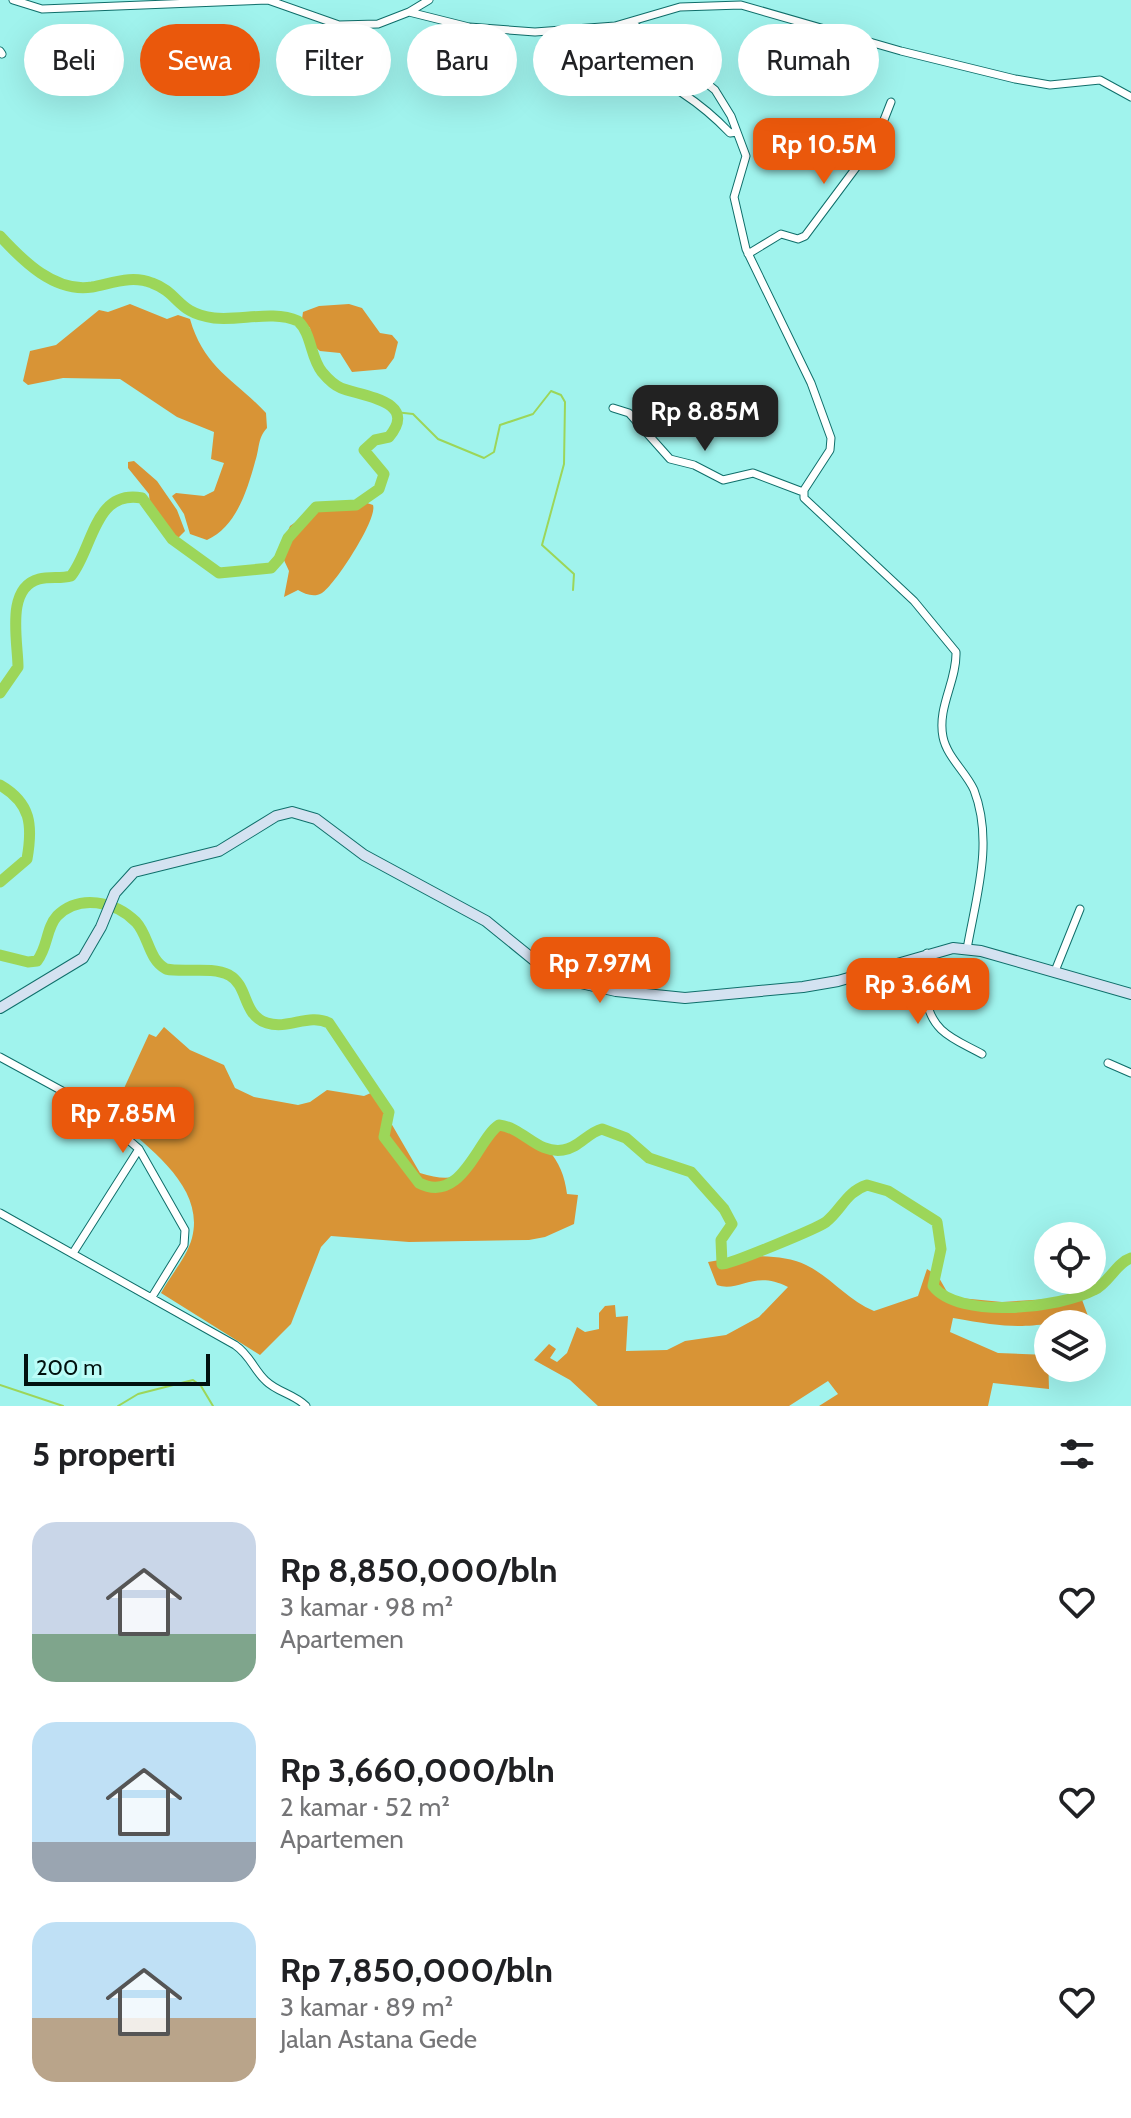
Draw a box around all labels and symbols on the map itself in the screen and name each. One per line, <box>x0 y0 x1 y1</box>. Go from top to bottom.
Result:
pin: Rp 10.5M <box>741 118 907 186</box>
pin: Rp 8.85M <box>622 385 788 453</box>
pin: Rp 7.97M <box>517 937 683 1005</box>
pin: Rp 3.66M <box>835 958 1001 1026</box>
pin: Rp 7.85M <box>40 1087 206 1155</box>
scale bar <box>24 1350 210 1386</box>

